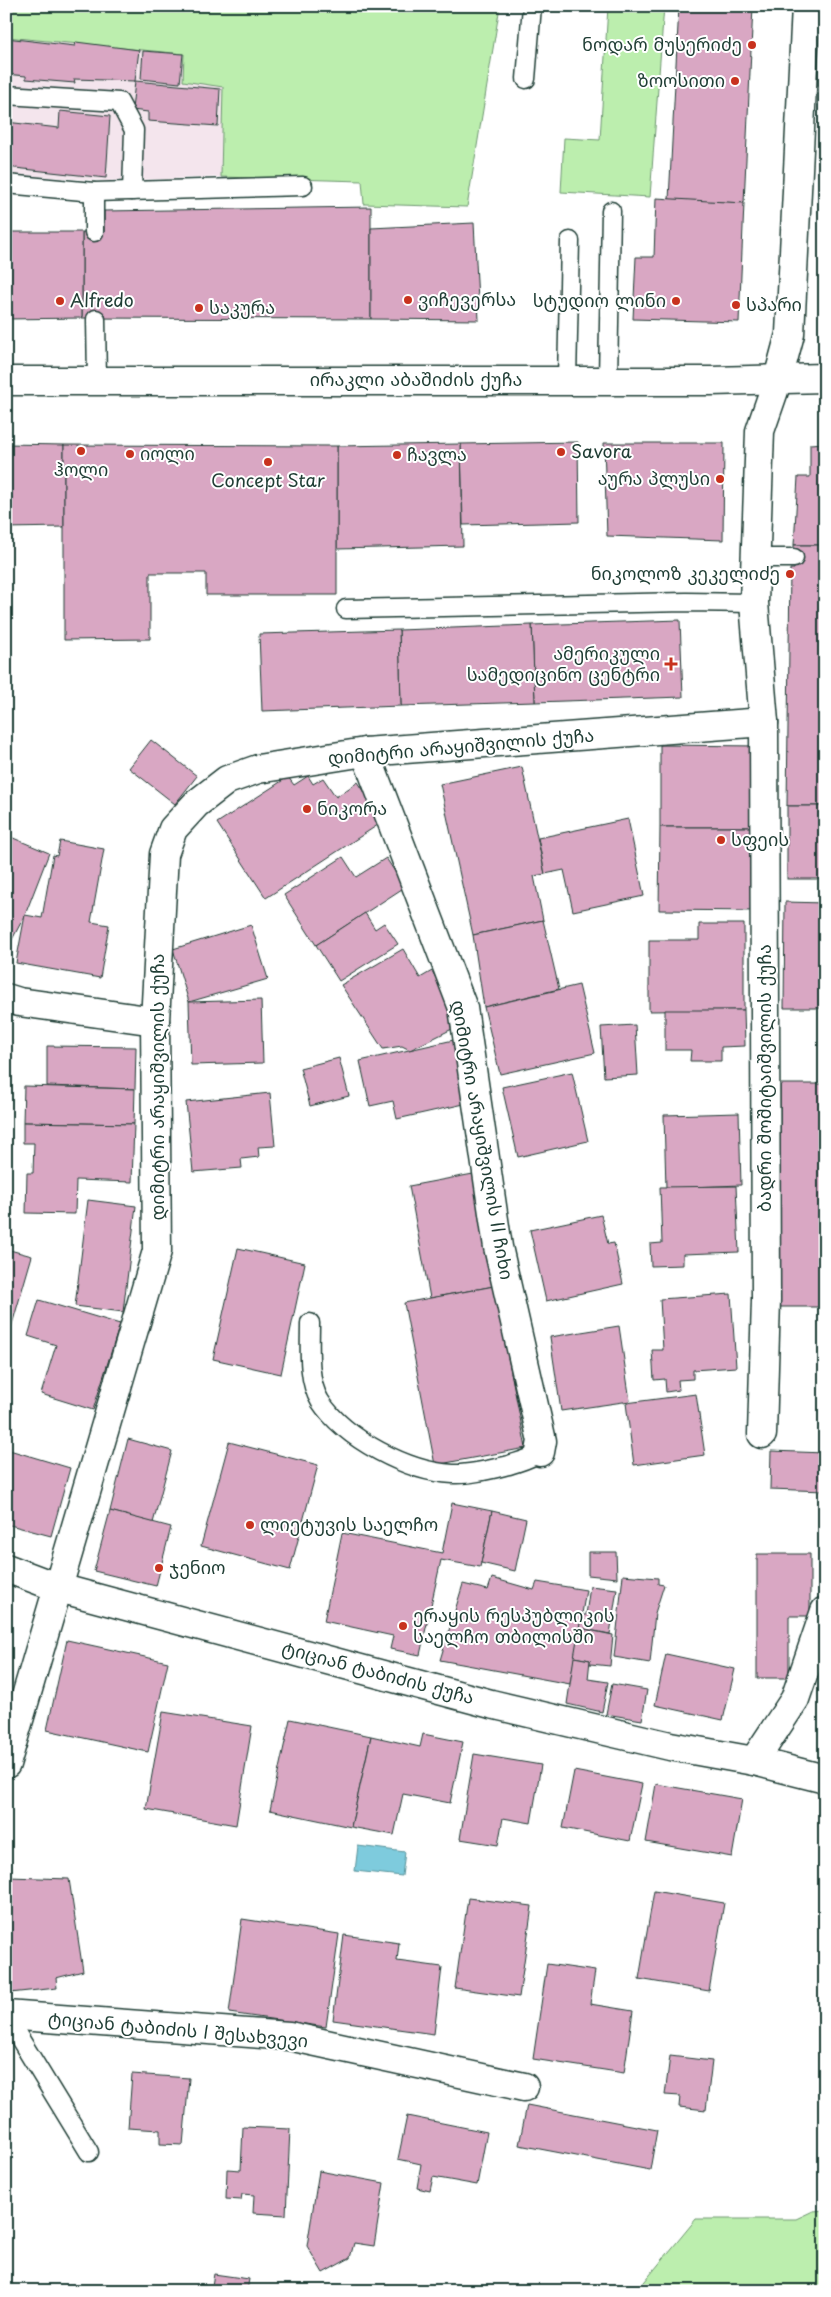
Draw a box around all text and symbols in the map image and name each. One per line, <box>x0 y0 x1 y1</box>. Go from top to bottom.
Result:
place label: ნოდარ მუსერიძე <box>582 30 742 57</box>
marker: ნოდარ მუსერიძე <box>746 39 758 51</box>
place label: ზოოსითი <box>638 66 725 93</box>
marker: ზოოსითი <box>729 75 741 87</box>
place label: ვიჩევერსა <box>418 285 516 312</box>
place label: Alfredo <box>70 286 134 313</box>
place label: სტუდიო ლინი <box>533 286 666 313</box>
place label: სპარი <box>746 290 802 317</box>
place label: საკურა <box>209 293 275 320</box>
marker: ვიჩევერსა <box>402 294 414 306</box>
marker: Alfredo <box>54 295 66 307</box>
marker: სტუდიო ლინი <box>670 295 682 307</box>
marker: სპარი <box>730 299 742 311</box>
marker: საკურა <box>193 302 205 314</box>
street label: ირაკლი აბაშიძის ქუჩა <box>310 365 522 392</box>
place label: Savora <box>571 437 632 464</box>
place label: იოლი <box>140 439 195 466</box>
place label: ჩავლა <box>407 440 467 467</box>
marker: ჰოლი <box>75 445 87 457</box>
marker: Savora <box>555 446 567 458</box>
marker: იოლი <box>124 448 136 460</box>
marker: ჩავლა <box>391 449 403 461</box>
place label: ჰოლი <box>54 455 108 482</box>
marker: Concept Star <box>262 456 274 468</box>
place label: აურა პლუსი <box>598 464 710 491</box>
place label: Concept Star <box>211 466 326 493</box>
marker: აურა პლუსი <box>714 473 726 485</box>
place label: ნიკოლოზ კეკელიძე <box>591 559 780 586</box>
marker: ნიკოლოზ კეკელიძე <box>784 568 796 580</box>
place label: ამერიკული სამედიცინო ცენტრი <box>467 639 660 687</box>
marker: ამერიკული სამედიცინო ცენტრი <box>664 657 678 671</box>
street label: დიმიტრი არაყიშვილის ქუჩა <box>327 720 595 771</box>
place label: ნიკორა <box>317 794 387 821</box>
marker: ნიკორა <box>301 803 313 815</box>
place label: სფეის <box>731 825 789 852</box>
marker: სფეის <box>715 834 727 846</box>
street label: ბადრი შოშიტაიშვილის ქუჩა <box>750 944 777 1212</box>
street label: დიმიტრი არაყიშვილის ქუჩა <box>143 954 170 1220</box>
street label: დიმიტრი არაყიშვილის II ჩიხი <box>446 998 521 1282</box>
place label: ლიეტუვის საელჩო <box>260 1510 438 1537</box>
marker: ლიეტუვის საელჩო <box>244 1519 256 1531</box>
place label: ჯენიო <box>169 1553 225 1580</box>
marker: ჯენიო <box>153 1562 165 1574</box>
place label: ერაყის რესპუბლიკის საელჩო თბილისში <box>413 1601 615 1649</box>
marker: ერაყის რესპუბლიკის საელჩო თბილისში <box>397 1620 409 1632</box>
street label: ტიციან ტაბიძის ქუჩა <box>279 1633 478 1710</box>
street label: ტიციან ტაბიძის I შესახვევი <box>47 2004 309 2053</box>

